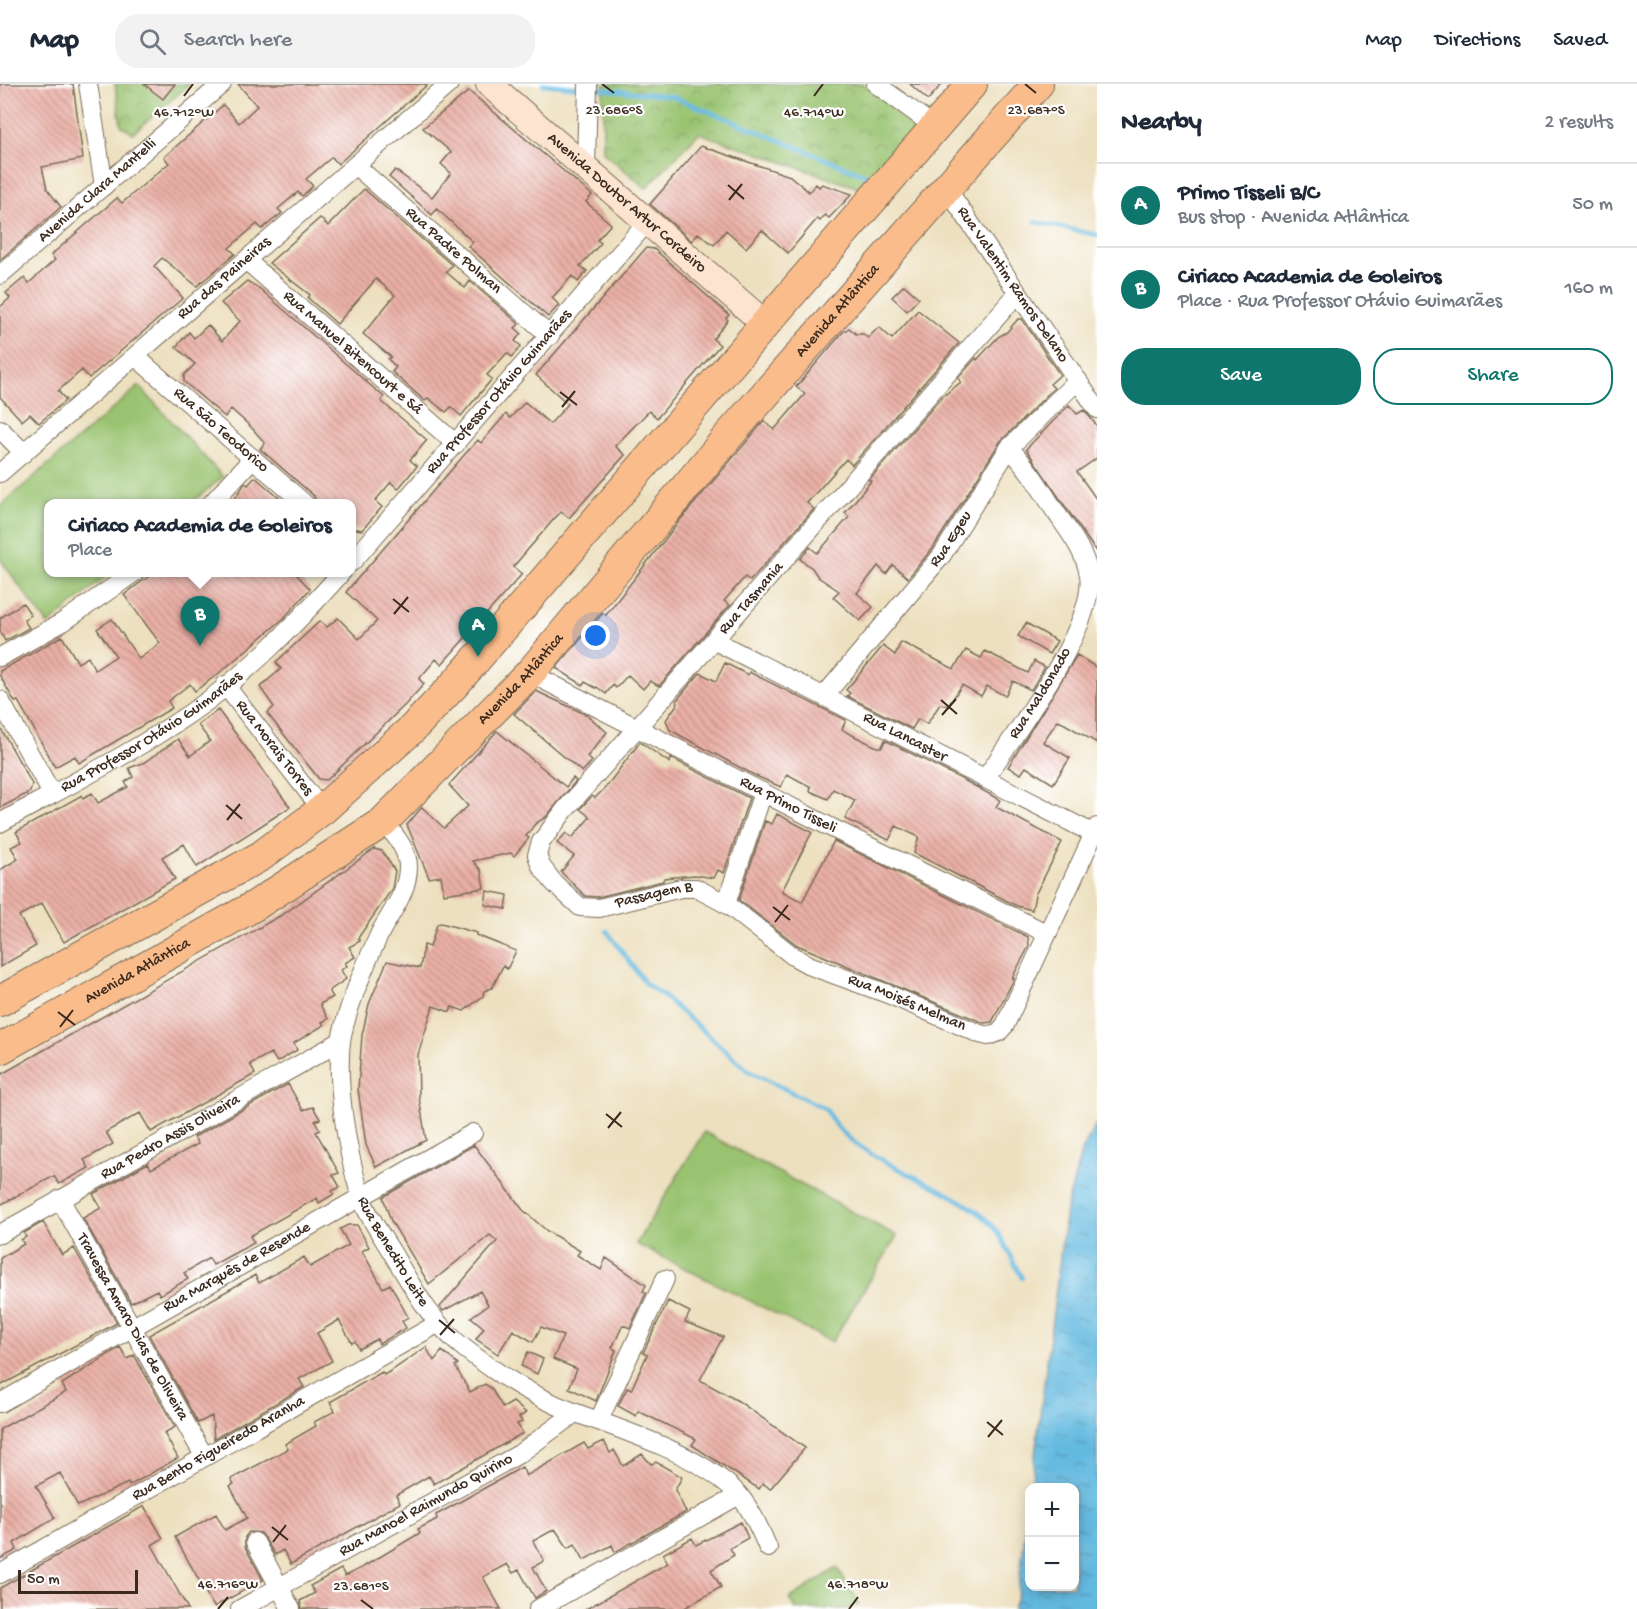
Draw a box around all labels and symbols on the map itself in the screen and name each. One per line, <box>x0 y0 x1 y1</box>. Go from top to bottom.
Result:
text: 23.686°S <box>586 102 643 120</box>
text: 23.687°S <box>1007 102 1065 120</box>
text: 46.712°W <box>154 104 214 122</box>
text: 46.714°W <box>784 104 844 122</box>
street label: Avenida Doutor Artur Cordeiro <box>543 129 710 278</box>
street label: Avenida Clara Mantelli <box>35 135 161 247</box>
street label: Rua Valentim Ramos Delano <box>952 203 1072 366</box>
street label: Rua Padre Polman <box>401 204 505 299</box>
street label: Rua das Paineiras <box>174 232 276 324</box>
street label: Avenida Atlântica <box>792 260 885 362</box>
street label: Rua Manuel Bitencourt e Sá <box>279 287 427 420</box>
street label: Rua Professor Otávio Guimarães <box>423 305 577 478</box>
street label: Rua São Teodorico <box>169 384 272 477</box>
street label: Rua Egeu <box>926 507 977 572</box>
street label: Rua Tasmania <box>715 558 789 639</box>
pin: B <box>180 596 220 646</box>
pin: A <box>458 608 498 657</box>
your location <box>581 621 610 650</box>
street label: Avenida Atlântica <box>474 629 569 729</box>
street label: Rua Maldonado <box>1005 645 1076 743</box>
street label: Rua Professor Otávio Guimarães <box>58 667 247 797</box>
street label: Rua Morais Torres <box>231 697 318 801</box>
street label: Rua Lancaster <box>860 708 951 768</box>
street label: Rua Primo Tisseli <box>736 773 840 838</box>
street label: Passagem B <box>612 879 693 913</box>
street label: Avenida Atlântica <box>82 934 195 1009</box>
street label: Rua Moisés Melman <box>845 971 969 1036</box>
street label: Rua Pedro Assis Oliveira <box>97 1090 245 1184</box>
street label: Rua Benedito Leite <box>353 1194 433 1311</box>
street label: Rua Marquês de Resende <box>160 1218 315 1317</box>
street label: Travessa Amaro Dias de Oliveira <box>71 1229 192 1425</box>
street label: Rua Bento Figueiredo Aranha <box>129 1391 309 1506</box>
street label: Rua Manoel Raimundo Quirino <box>336 1450 516 1561</box>
scale bar <box>18 1567 138 1594</box>
text: 46.716°W <box>198 1576 258 1594</box>
text: 46.718°W <box>828 1576 889 1594</box>
text: 23.681°S <box>333 1578 389 1596</box>

